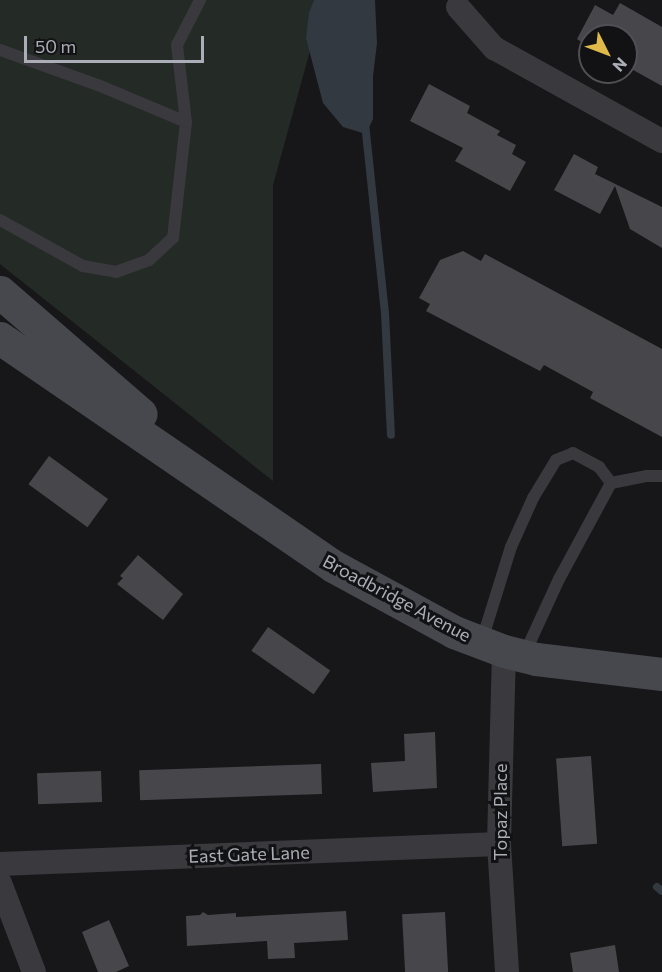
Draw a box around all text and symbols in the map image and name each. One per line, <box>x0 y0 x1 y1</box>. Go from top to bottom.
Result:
scale bar <box>27 24 207 62</box>
north arrow <box>578 24 638 84</box>
text: 50 m <box>35 35 76 57</box>
text: N <box>609 54 631 76</box>
street label: Broadbridge Avenue <box>319 550 475 646</box>
street label: Topaz Place <box>489 763 511 861</box>
street label: East Gate Lane <box>188 841 310 867</box>

